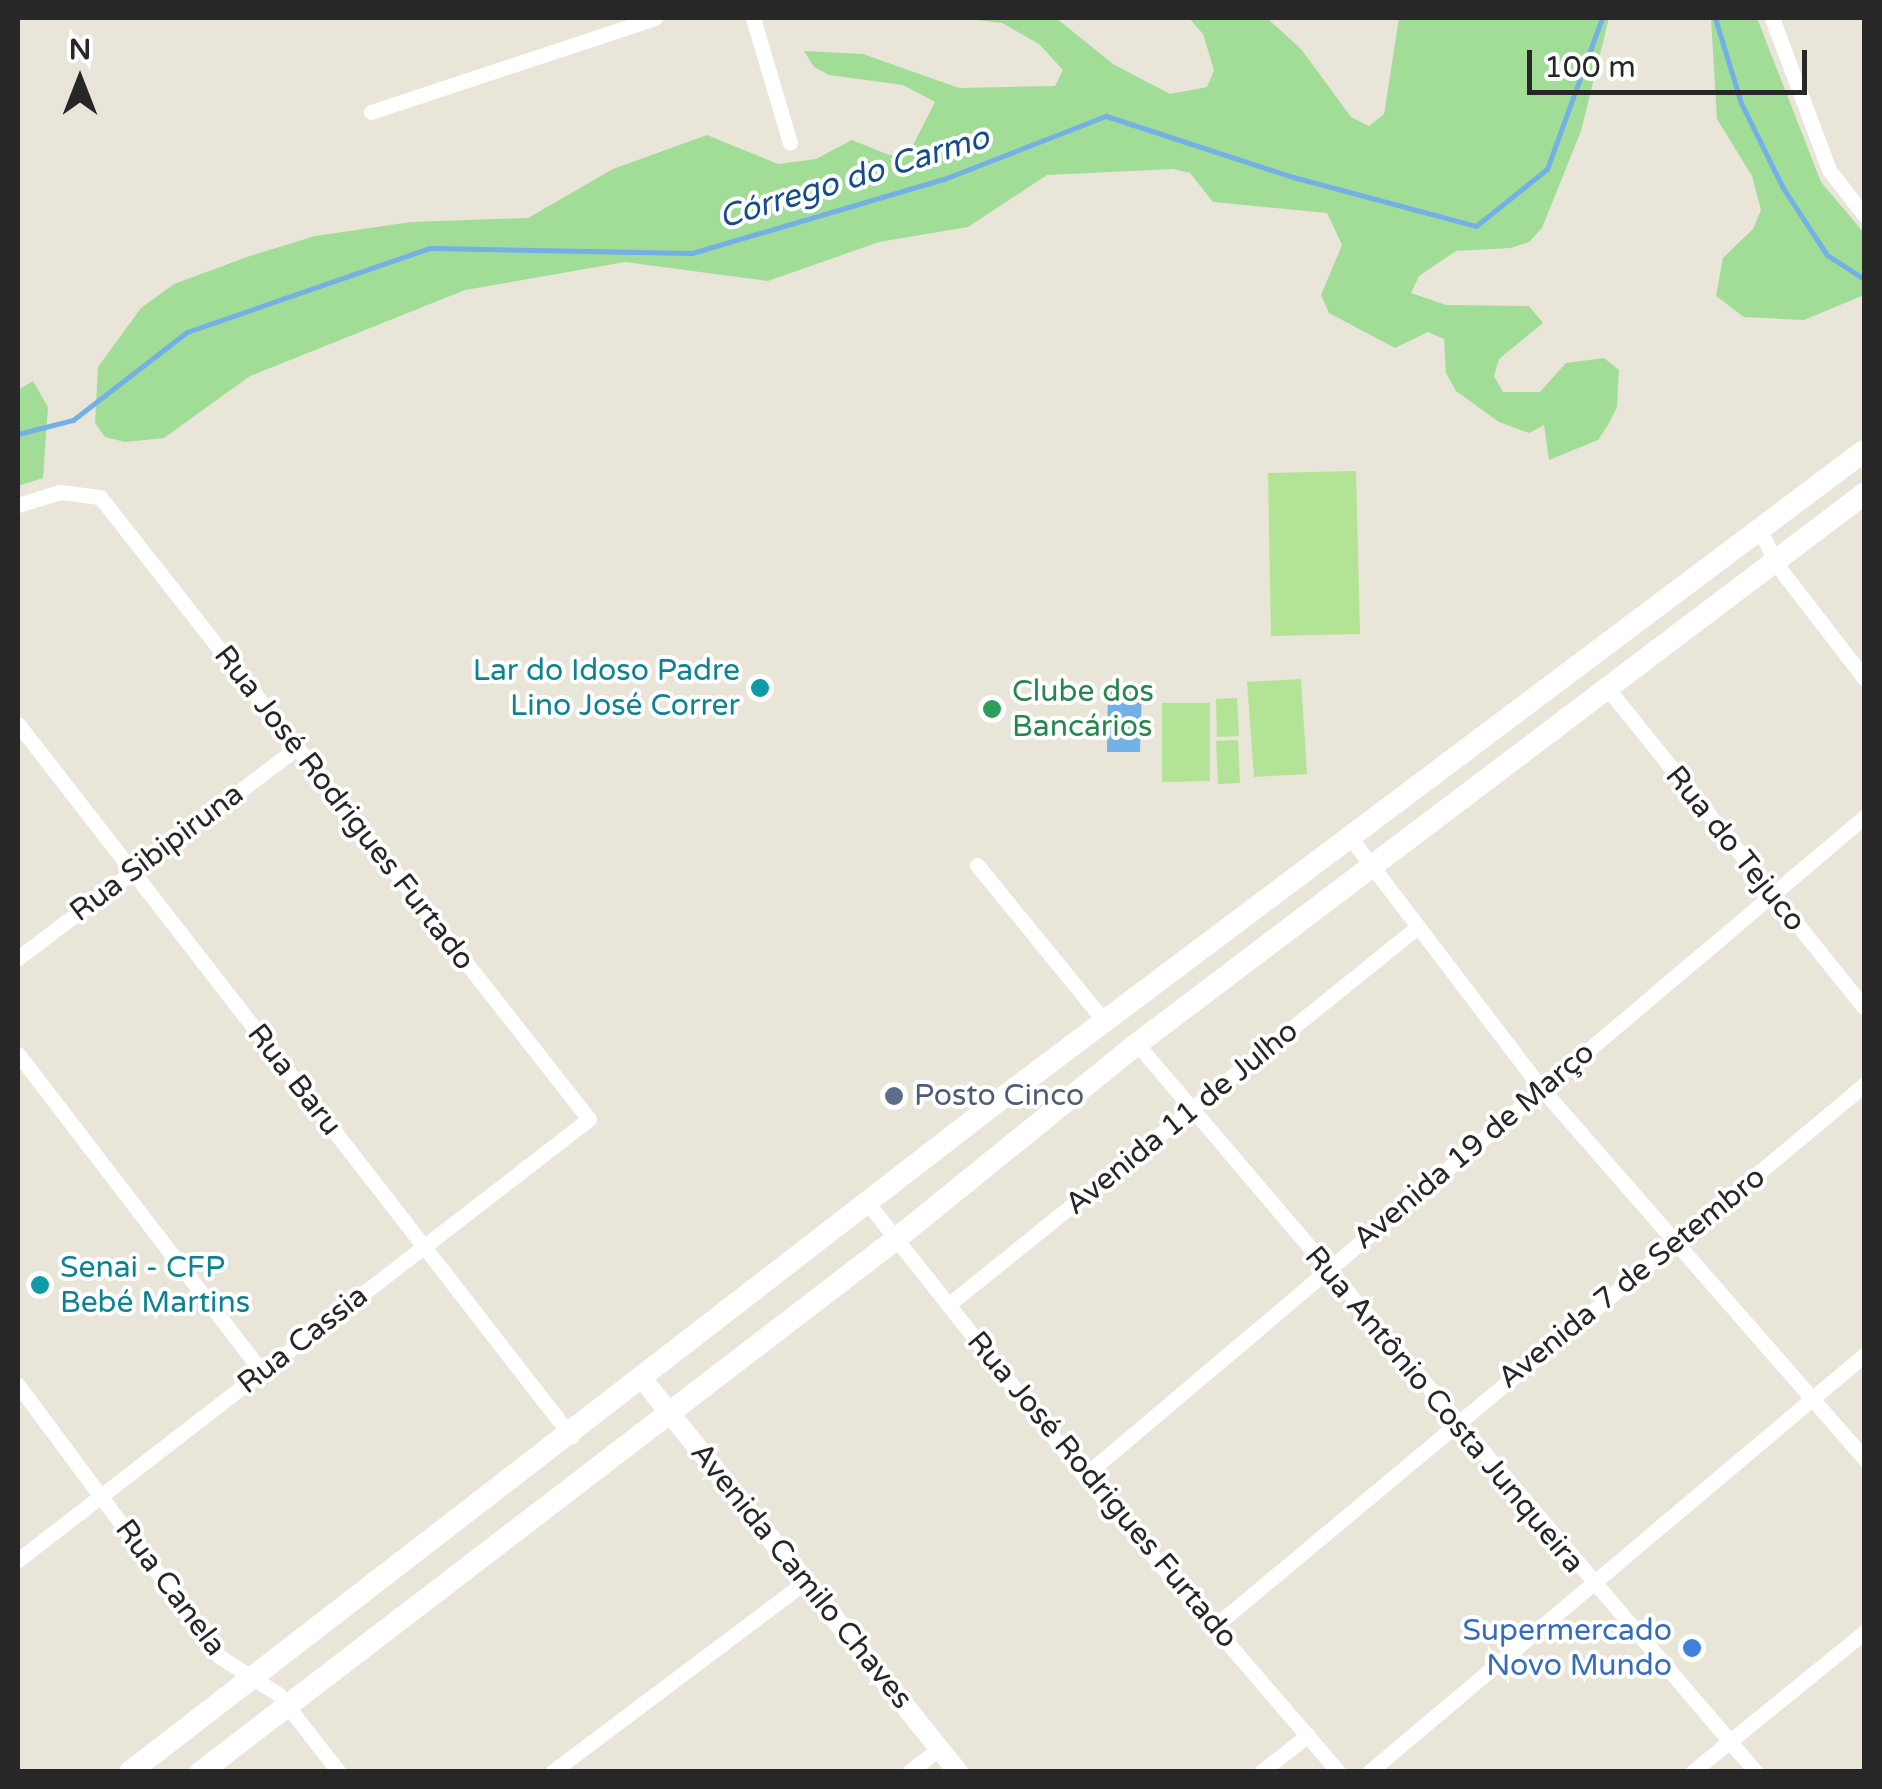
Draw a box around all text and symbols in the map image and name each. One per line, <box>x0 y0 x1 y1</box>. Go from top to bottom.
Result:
north arrow <box>30 30 130 130</box>
scale bar <box>1532 30 1812 92</box>
text: N <box>69 33 91 67</box>
text: 100 m <box>1544 49 1636 86</box>
water label: Córrego do Carmo <box>714 119 994 237</box>
street label: Rua José Rodrigues Furtado <box>206 639 482 977</box>
place label: Lar do Idoso Padre Lino José Correr <box>473 653 740 724</box>
place label: Clube dos Bancários <box>1012 674 1154 744</box>
marker: Lar do Idoso Padre Lino José Correr <box>749 677 771 699</box>
marker: Clube dos Bancários <box>981 698 1003 720</box>
street label: Rua do Tejuco <box>1657 759 1813 939</box>
street label: Rua Sibipiruna <box>63 776 251 930</box>
street label: Avenida 11 de Julho <box>1058 1013 1306 1223</box>
street label: Rua Baru <box>239 1017 349 1143</box>
street label: Avenida 19 de Março <box>1346 1035 1602 1257</box>
place label: Posto Cinco <box>914 1078 1084 1114</box>
marker: Posto Cinco <box>883 1085 905 1107</box>
street label: Avenida 7 de Setembro <box>1491 1159 1773 1397</box>
street label: Rua Antônio Costa Junqueira <box>1297 1239 1591 1581</box>
place label: Senai - CFP Bebé Martins <box>60 1250 250 1320</box>
marker: Senai - CFP Bebé Martins <box>29 1274 51 1296</box>
street label: Rua Cassia <box>231 1278 375 1402</box>
street label: Rua José Rodrigues Furtado <box>959 1324 1245 1656</box>
street label: Avenida Camilo Chaves <box>682 1436 920 1716</box>
street label: Rua Canela <box>107 1513 233 1663</box>
place label: Supermercado Novo Mundo <box>1463 1613 1672 1684</box>
marker: Supermercado Novo Mundo <box>1681 1637 1703 1659</box>

